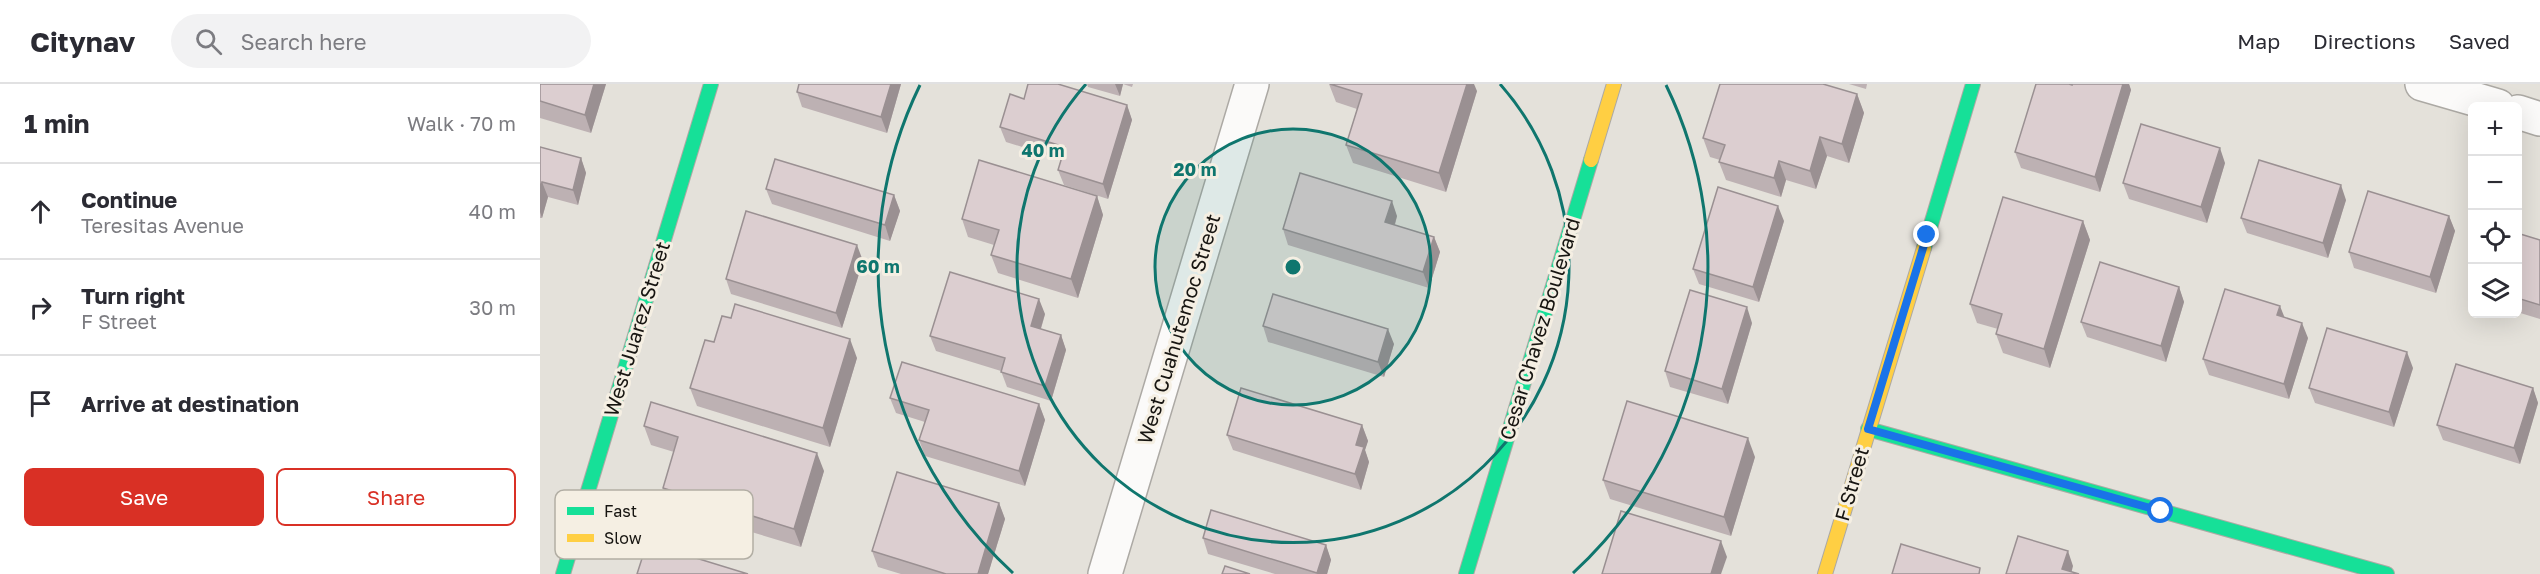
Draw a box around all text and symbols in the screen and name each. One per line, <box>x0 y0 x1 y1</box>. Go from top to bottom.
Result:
search box <box>171 14 591 68</box>
text: Citynav <box>30 25 135 58</box>
icon: search <box>192 25 225 58</box>
text: Search here <box>240 28 366 55</box>
text: Map <box>2237 28 2280 54</box>
text: Directions <box>2313 28 2416 54</box>
text: Saved <box>2449 28 2510 54</box>
map controls <box>2468 102 2522 318</box>
button: + <box>2468 102 2522 156</box>
text: 1 min <box>24 108 90 139</box>
text: Walk · 70 m <box>407 111 516 135</box>
text: 40 m <box>1021 139 1065 161</box>
button: − <box>2468 156 2522 210</box>
text: 20 m <box>1174 158 1216 180</box>
text: Continue <box>81 186 177 213</box>
icon: ahead <box>24 195 57 228</box>
text: 40 m <box>469 199 516 223</box>
button: locate <box>2468 210 2522 264</box>
street label: West Cuahutemoc Street <box>1132 211 1225 447</box>
text: Teresitas Avenue <box>81 213 244 237</box>
street label: Cesar Chavez Boulevard <box>1494 215 1584 443</box>
route end <box>1913 221 1939 247</box>
street label: West Juarez Street <box>598 238 674 419</box>
text: 60 m <box>856 255 900 277</box>
centre of rings <box>1283 257 1303 277</box>
button: layers <box>2468 264 2522 318</box>
text: Turn right <box>81 282 185 309</box>
icon: right <box>24 291 57 324</box>
text: 30 m <box>469 295 516 319</box>
text: F Street <box>81 309 157 333</box>
icon: arrive <box>24 387 57 420</box>
text: Arrive at destination <box>81 390 299 417</box>
street label: F Street <box>1829 444 1873 524</box>
button: Save <box>24 468 264 526</box>
button: Share <box>276 468 516 526</box>
legend <box>555 490 753 559</box>
route start <box>2147 497 2173 523</box>
text: Fast <box>604 501 637 521</box>
text: Slow <box>604 528 642 548</box>

